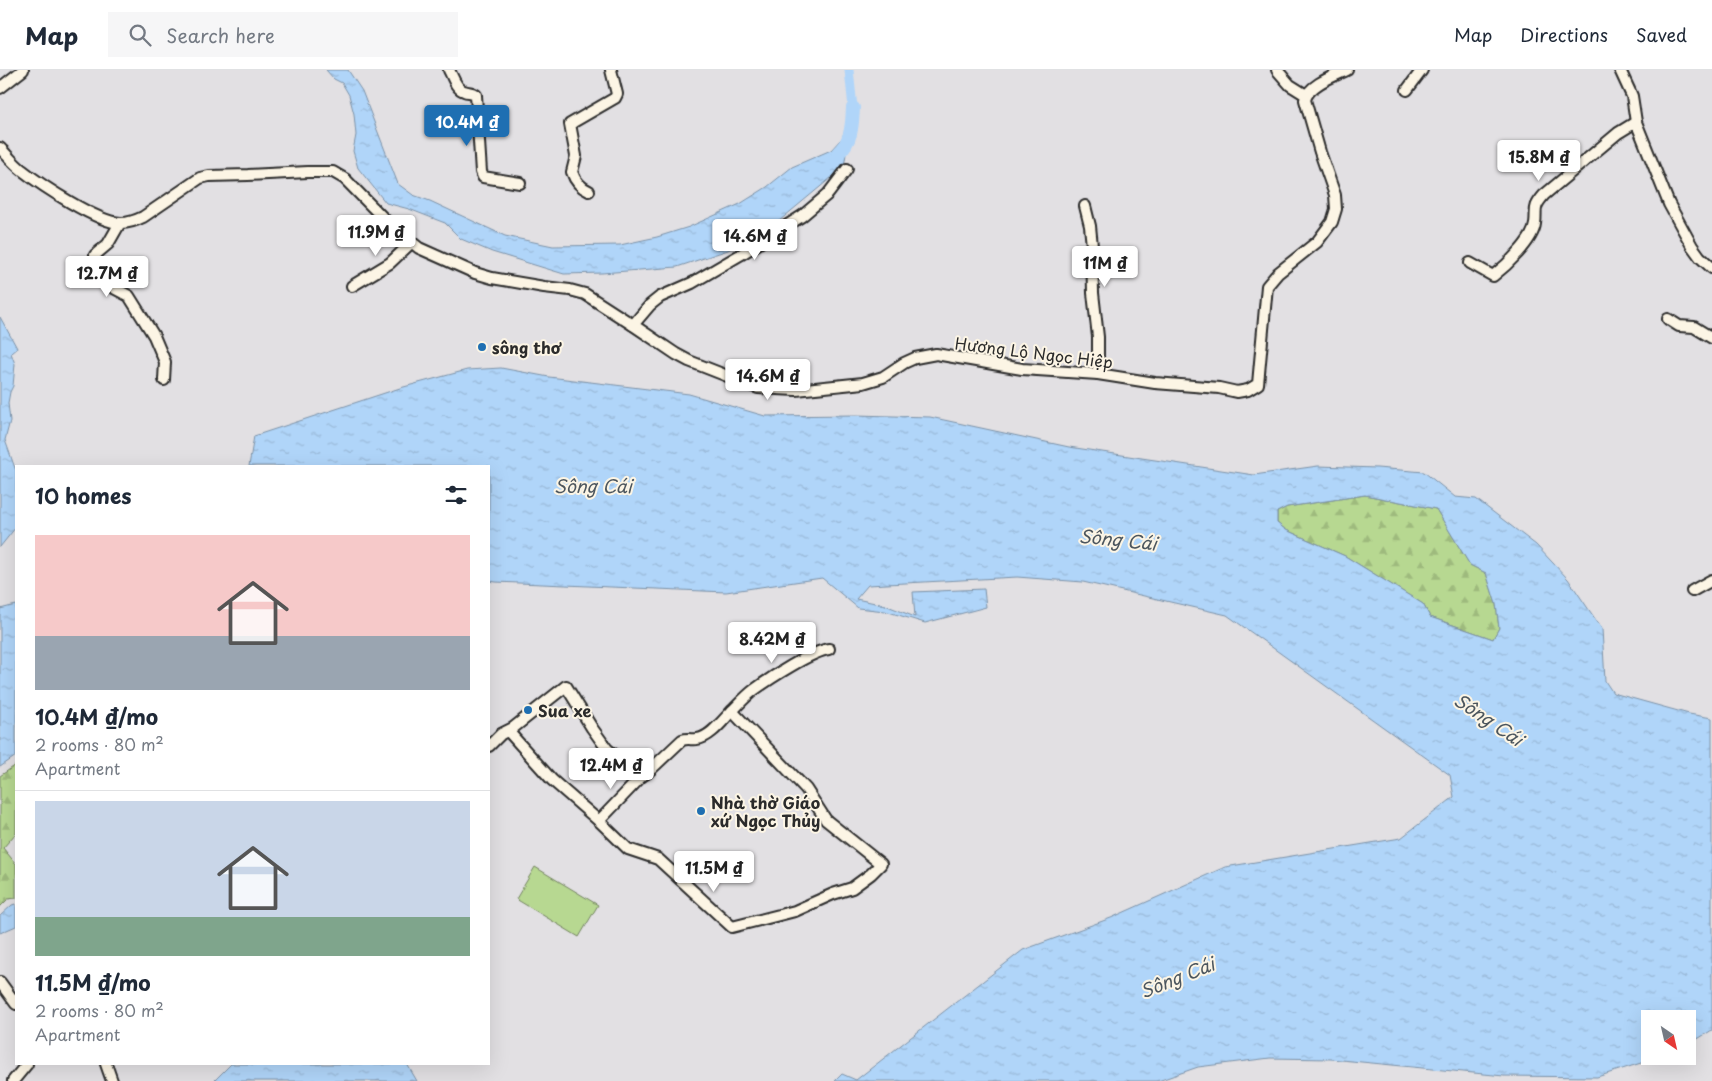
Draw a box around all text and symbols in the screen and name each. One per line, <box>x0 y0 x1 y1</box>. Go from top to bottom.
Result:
search box <box>108 12 458 57</box>
text: Map <box>25 17 78 53</box>
icon: search <box>126 21 154 49</box>
text: Search here <box>166 21 275 49</box>
text: Map <box>1454 21 1492 48</box>
text: Directions <box>1520 21 1608 48</box>
text: Saved <box>1636 21 1687 48</box>
pin: 10.4M ₫ <box>421 104 513 147</box>
text: 10.4M ₫ <box>435 109 499 133</box>
pin: 15.8M ₫ <box>1493 140 1585 182</box>
text: 15.8M ₫ <box>1508 144 1570 168</box>
pin: 11.9M ₫ <box>330 214 422 257</box>
pin: 14.6M ₫ <box>709 218 801 261</box>
text: 11.9M ₫ <box>348 219 404 243</box>
text: 14.6M ₫ <box>723 223 787 247</box>
pin: 11M ₫ <box>1070 246 1140 288</box>
text: 11M ₫ <box>1083 250 1127 274</box>
pin: 12.7M ₫ <box>61 256 153 298</box>
text: 12.7M ₫ <box>76 260 138 284</box>
street label: Hương Lộ Ngọc Hiệp <box>954 330 1114 374</box>
place label: sông thơ <box>492 335 562 359</box>
marker: sông thơ <box>476 341 488 353</box>
pin: 14.6M ₫ <box>722 358 814 401</box>
text: 14.6M ₫ <box>736 363 800 387</box>
water label: Sông Cái <box>554 472 635 499</box>
text: 10 homes <box>35 479 132 511</box>
icon: filters <box>442 481 470 509</box>
water label: Sông Cái <box>1078 521 1161 557</box>
icon: home <box>208 568 298 658</box>
pin: 8.42M ₫ <box>726 622 818 664</box>
text: 8.42M ₫ <box>739 626 805 650</box>
water label: Sông Cái <box>1449 686 1531 754</box>
place label: Sua xe <box>538 698 592 722</box>
text: 10.4M ₫/mo <box>35 700 158 732</box>
marker: Sua xe <box>522 704 534 716</box>
text: 2 rooms · 80 m² <box>35 732 164 756</box>
pin: 12.4M ₫ <box>565 748 657 790</box>
text: 12.4M ₫ <box>580 752 642 776</box>
text: Apartment <box>35 756 120 780</box>
place label: Nhà thờ Giáo xứ Ngọc Thủy <box>711 790 820 832</box>
marker: Nhà thờ Giáo xứ Ngọc Thủy <box>695 805 707 817</box>
icon: home <box>208 833 298 923</box>
pin: 11.5M ₫ <box>668 850 760 893</box>
text: 11.5M ₫ <box>685 855 743 879</box>
water label: Sông Cái <box>1136 949 1221 1004</box>
text: 11.5M ₫/mo <box>35 966 151 998</box>
text: 2 rooms · 80 m² <box>35 998 164 1022</box>
north arrow <box>1641 1010 1696 1065</box>
map controls <box>1641 1010 1696 1065</box>
text: Apartment <box>35 1022 120 1046</box>

